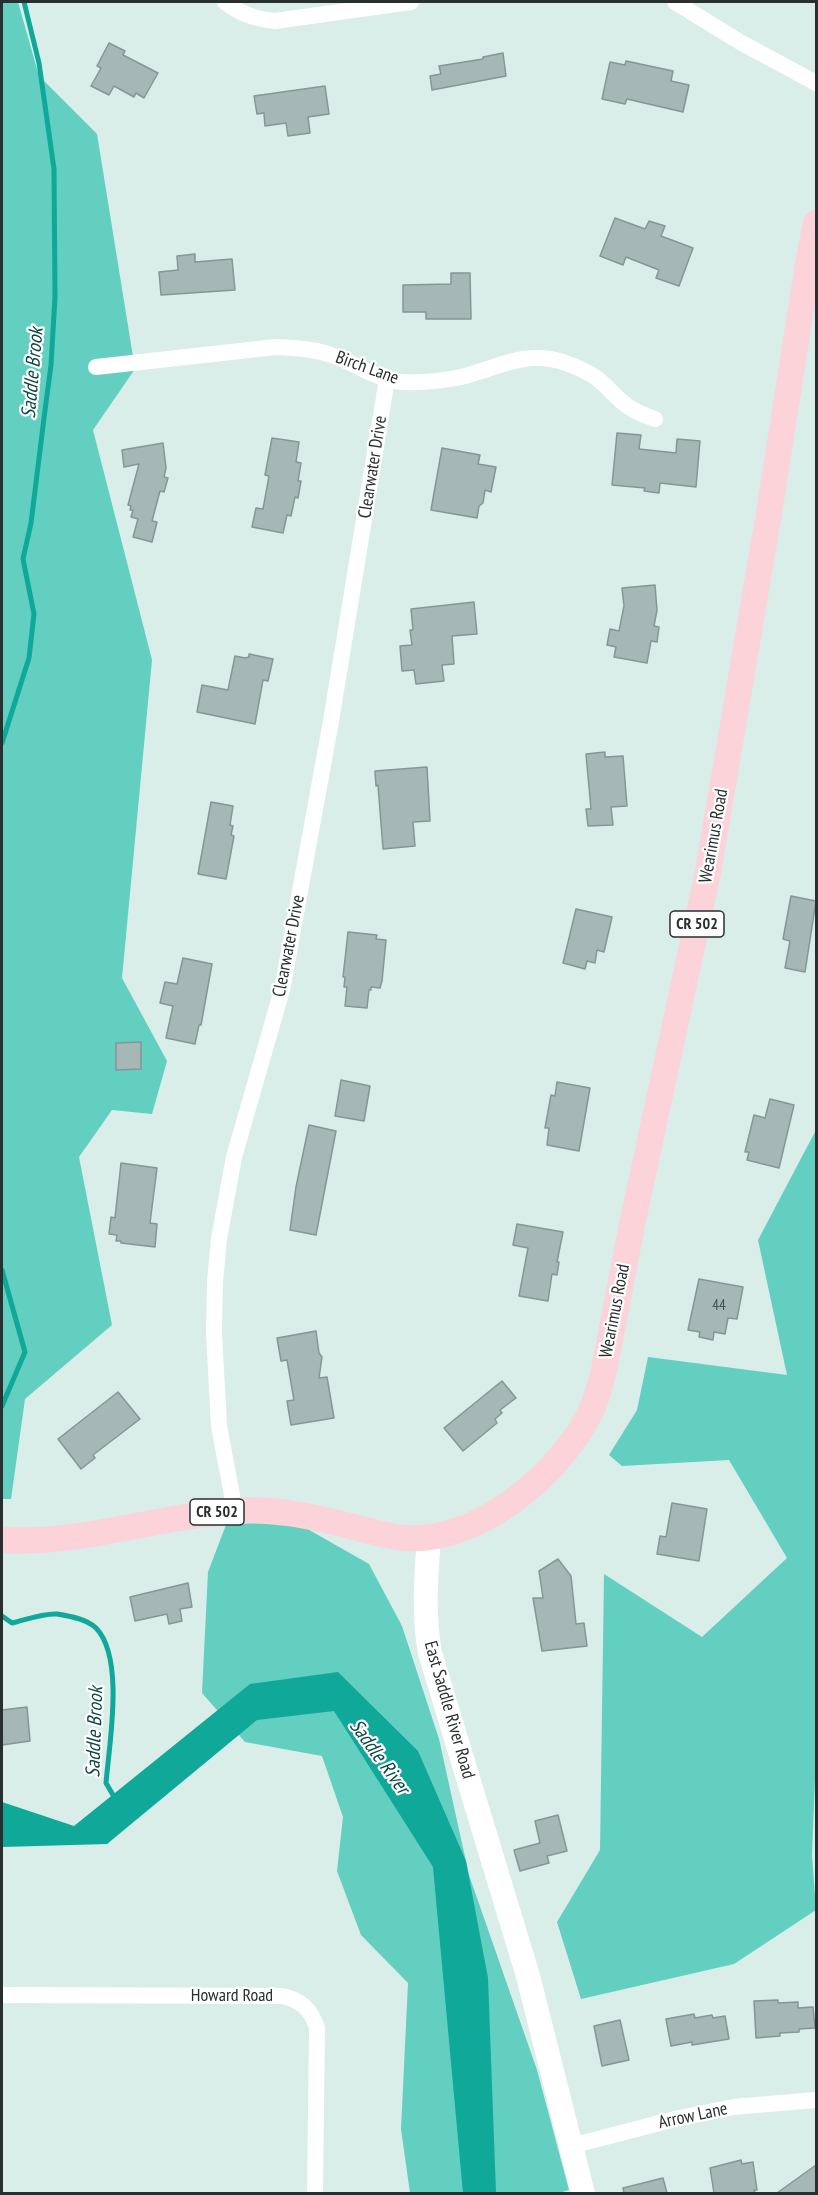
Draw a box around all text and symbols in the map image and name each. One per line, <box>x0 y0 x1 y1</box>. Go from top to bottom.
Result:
water label: Saddle Brook <box>17 327 49 419</box>
street label: Birch Lane <box>333 347 401 389</box>
street label: Clearwater Drive <box>354 414 392 520</box>
street label: Wearimus Road <box>695 787 733 885</box>
street label: Clearwater Drive <box>269 893 309 999</box>
road number: CR 502 <box>670 911 724 937</box>
street label: Wearimus Road <box>595 1262 635 1360</box>
house number: 44 <box>712 1297 726 1315</box>
road number: CR 502 <box>190 1499 244 1525</box>
street label: East Saddle River Road <box>419 1639 479 1781</box>
water label: Saddle Brook <box>81 1686 109 1778</box>
water label: Saddle River <box>344 1715 414 1799</box>
street label: Howard Road <box>191 1985 273 2007</box>
street label: Arrow Lane <box>656 2098 730 2134</box>

